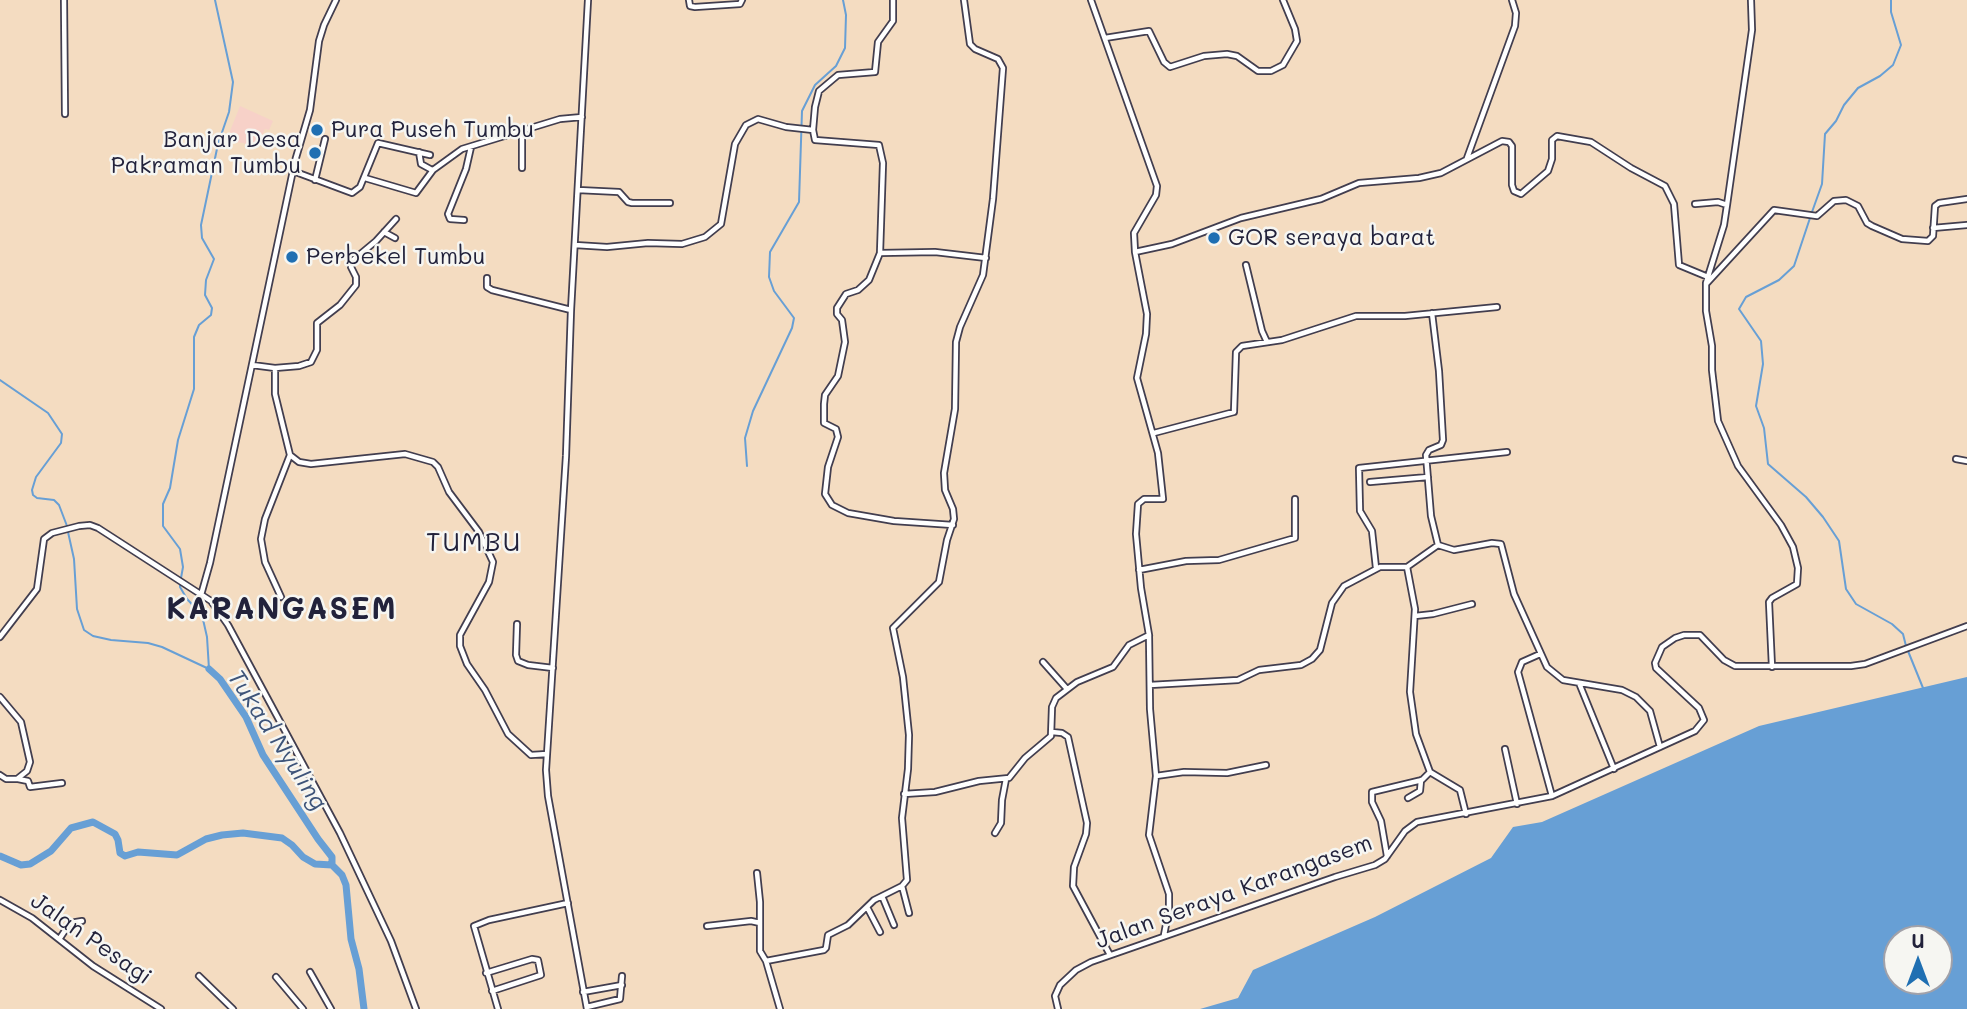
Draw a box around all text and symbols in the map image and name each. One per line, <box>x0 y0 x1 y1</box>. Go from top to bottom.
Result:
place label: Pura Puseh Tumbu <box>331 116 534 144</box>
marker: Pura Puseh Tumbu <box>309 122 325 138</box>
place label: Banjar Desa Pakraman Tumbu <box>111 126 301 180</box>
marker: Banjar Desa Pakraman Tumbu <box>307 145 323 161</box>
place label: GOR seraya barat <box>1228 224 1435 252</box>
marker: GOR seraya barat <box>1206 230 1222 246</box>
place label: Perbekel Tumbu <box>306 243 485 271</box>
marker: Perbekel Tumbu <box>284 249 300 265</box>
district label: TUMBU <box>427 527 521 559</box>
district label: KARANGASEM <box>168 592 396 628</box>
water label: Tukad Nyuling <box>221 665 333 815</box>
street label: Jalan Seraya Karangasem <box>1092 829 1376 955</box>
street label: Jalan Pesagi <box>25 887 157 991</box>
north arrow <box>1883 925 1953 995</box>
text: U <box>1911 928 1925 953</box>

